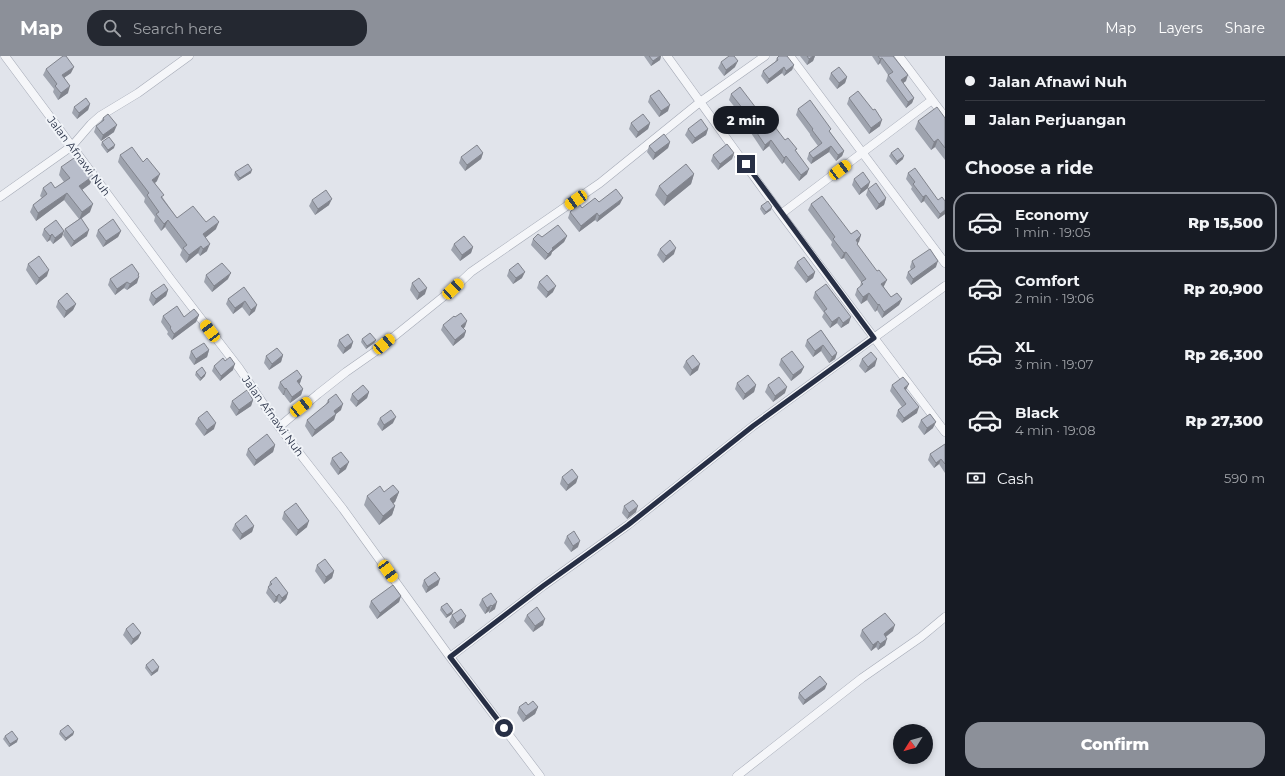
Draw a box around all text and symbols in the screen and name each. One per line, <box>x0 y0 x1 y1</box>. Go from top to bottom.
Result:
search box <box>87 10 367 46</box>
text: Map <box>20 17 63 40</box>
icon: search <box>101 17 123 39</box>
text: Search here <box>133 19 222 38</box>
text: Map <box>1105 19 1136 37</box>
text: Layers <box>1158 19 1203 37</box>
text: Share <box>1225 19 1265 37</box>
text: Jalan Afnawi Nuh <box>989 72 1127 91</box>
callout: 2 min <box>713 106 779 134</box>
text: Jalan Perjuangan <box>989 110 1126 129</box>
street label: Jalan Afnawi Nuh <box>44 112 114 199</box>
text: 2 min <box>727 112 765 128</box>
route end <box>737 155 755 173</box>
text: Choose a ride <box>965 157 1093 179</box>
car <box>827 158 853 182</box>
car <box>563 188 589 212</box>
icon: car <box>967 204 1003 240</box>
text: Economy <box>1015 205 1088 224</box>
text: Rp 15,500 <box>1188 213 1263 232</box>
text: 1 min · 19:05 <box>1015 224 1091 240</box>
icon: car <box>967 270 1003 306</box>
text: Comfort <box>1015 271 1080 290</box>
car <box>440 276 466 302</box>
text: Rp 20,900 <box>1184 279 1263 298</box>
text: 2 min · 19:06 <box>1015 290 1094 306</box>
car <box>198 318 222 344</box>
car <box>371 332 397 356</box>
icon: car <box>967 336 1003 372</box>
text: XL <box>1015 337 1034 356</box>
text: Rp 26,300 <box>1184 345 1263 364</box>
text: 3 min · 19:07 <box>1015 356 1093 372</box>
street label: Jalan Afnawi Nuh <box>238 372 307 459</box>
car <box>288 395 314 419</box>
icon: car <box>967 402 1003 438</box>
text: Black <box>1015 403 1059 422</box>
text: Rp 27,300 <box>1185 411 1263 430</box>
text: 4 min · 19:08 <box>1015 422 1095 438</box>
icon: cash <box>965 467 987 489</box>
text: Cash <box>997 469 1034 488</box>
text: 590 m <box>1224 470 1265 486</box>
car <box>376 558 400 584</box>
route start <box>495 719 513 737</box>
button: Confirm <box>965 722 1265 768</box>
north arrow <box>893 724 933 764</box>
map controls <box>893 724 933 764</box>

